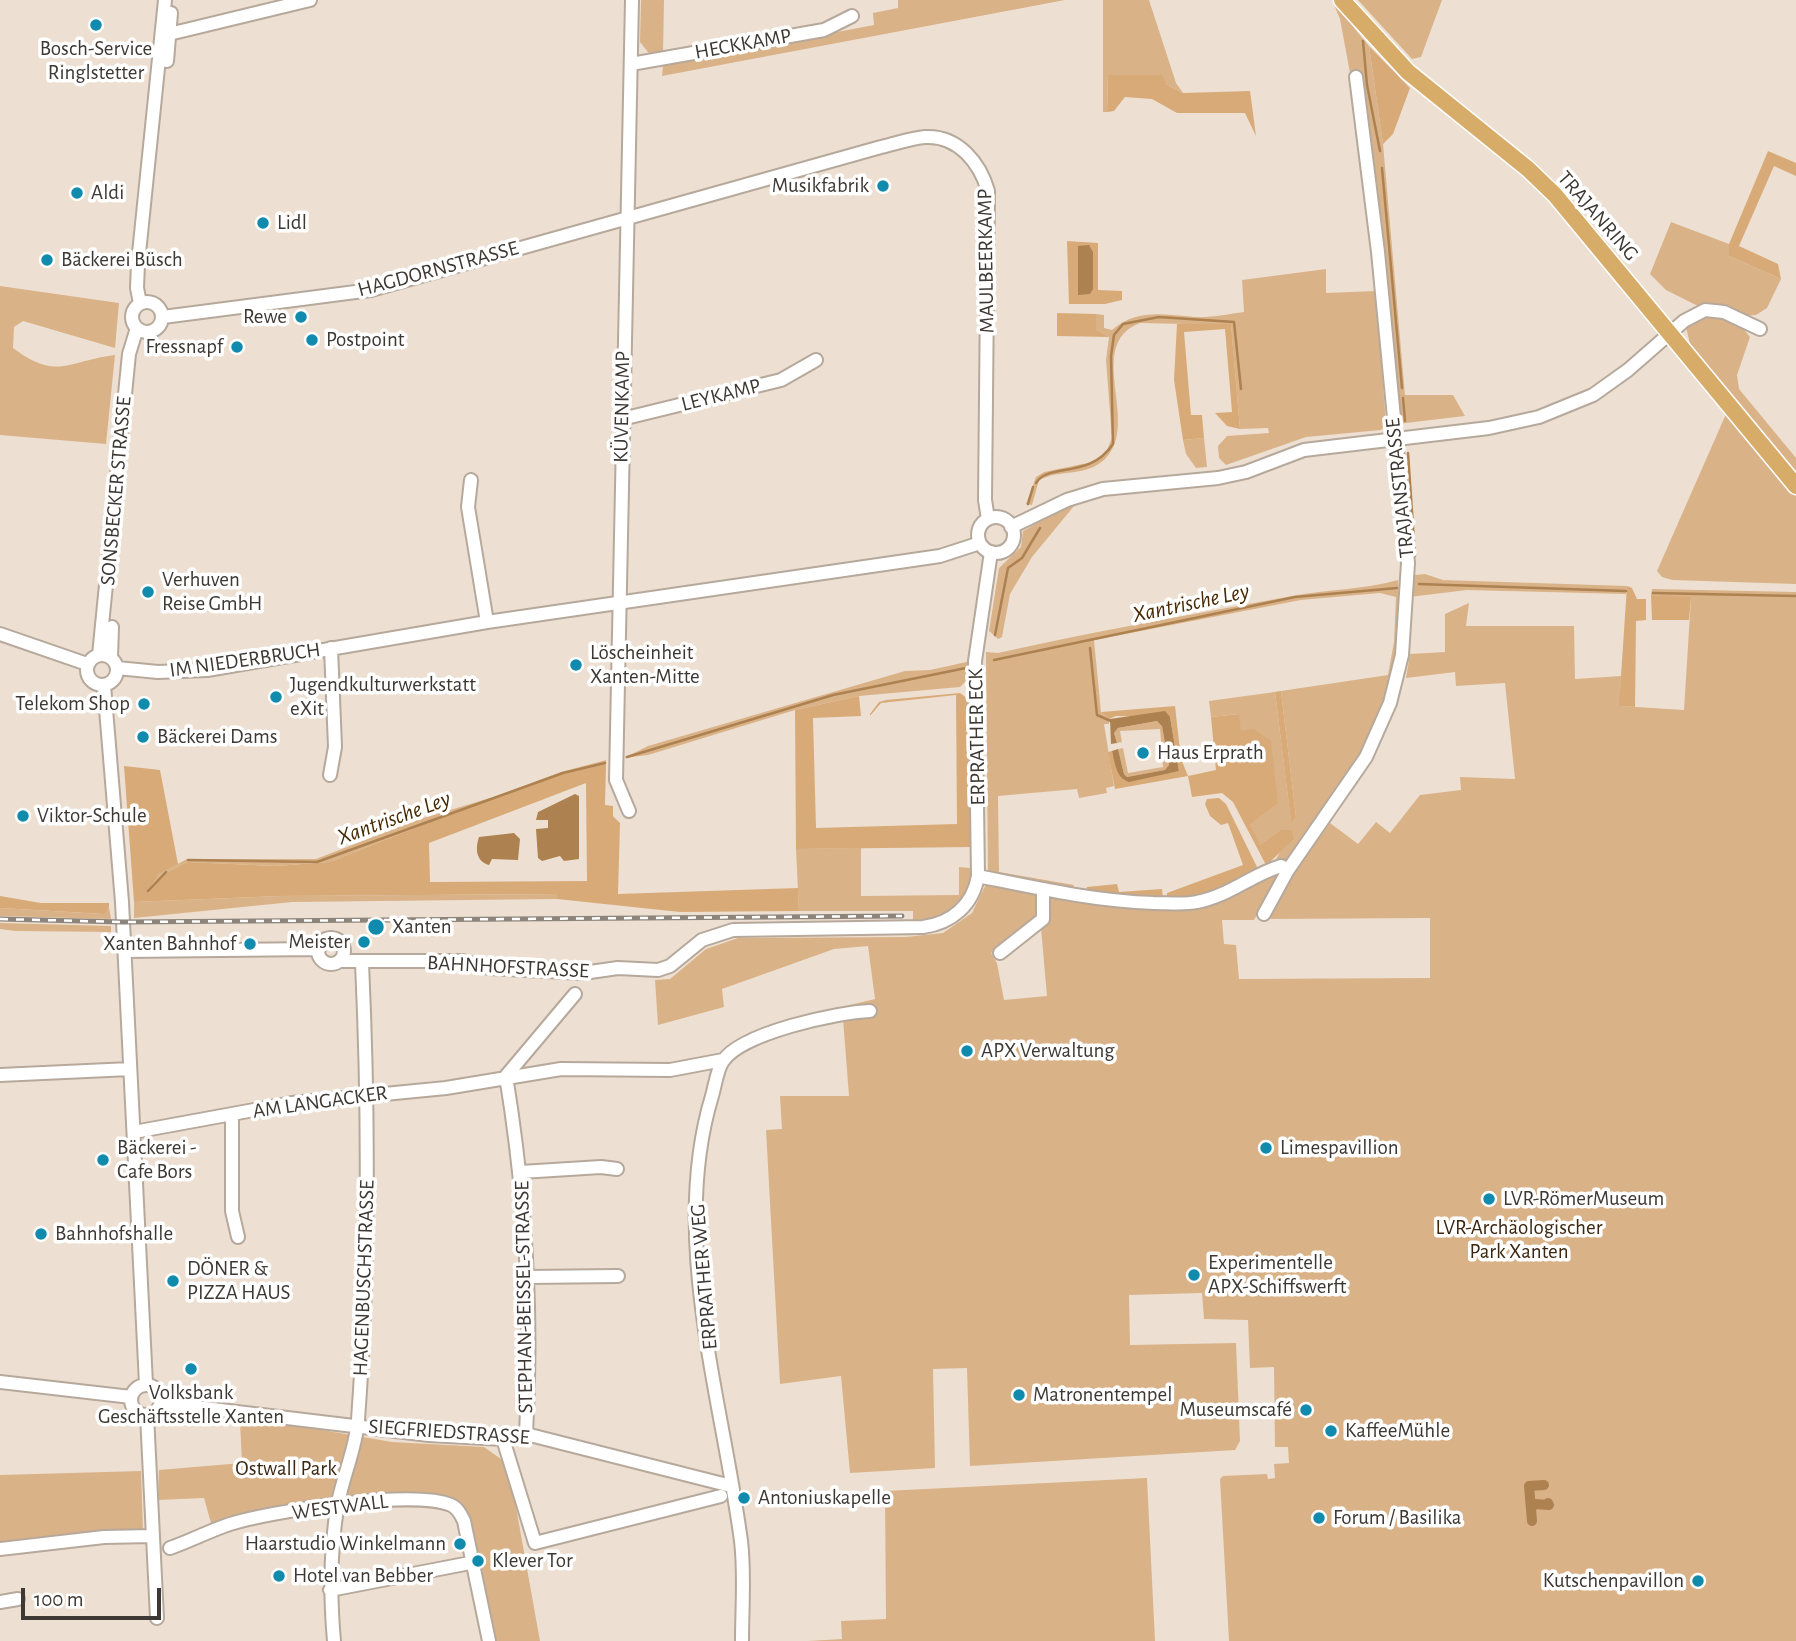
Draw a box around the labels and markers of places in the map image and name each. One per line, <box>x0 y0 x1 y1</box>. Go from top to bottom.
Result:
marker: Bosch-Service Ringlstetter <box>88 17 104 33</box>
place label: Bosch-Service Ringlstetter <box>40 36 152 86</box>
place label: Musikfabrik <box>772 173 869 199</box>
marker: Musikfabrik <box>875 178 891 194</box>
place label: Aldi <box>91 180 124 206</box>
marker: Aldi <box>69 185 85 201</box>
place label: Lidl <box>277 210 307 236</box>
marker: Lidl <box>255 215 271 231</box>
place label: Bäckerei Büsch <box>61 247 183 273</box>
marker: Bäckerei Büsch <box>39 252 55 268</box>
place label: Rewe <box>243 304 287 330</box>
marker: Rewe <box>293 309 309 325</box>
place label: Postpoint <box>326 327 404 353</box>
marker: Postpoint <box>304 332 320 348</box>
place label: Fressnapf <box>146 334 223 360</box>
marker: Fressnapf <box>229 339 245 355</box>
place label: Verhuven Reise GmbH <box>162 567 262 617</box>
marker: Verhuven Reise GmbH <box>140 584 156 600</box>
place label: Löscheinheit Xanten-Mitte <box>590 640 700 690</box>
marker: Löscheinheit Xanten-Mitte <box>568 657 584 673</box>
place label: Jugendkulturwerkstatt eXit <box>290 672 476 722</box>
marker: Jugendkulturwerkstatt eXit <box>268 689 284 705</box>
place label: Telekom Shop <box>15 691 130 717</box>
marker: Telekom Shop <box>136 696 152 712</box>
place label: Bäckerei Dams <box>157 724 278 750</box>
marker: Bäckerei Dams <box>135 729 151 745</box>
place label: Haus Erprath <box>1157 740 1264 766</box>
marker: Haus Erprath <box>1135 745 1151 761</box>
place label: Viktor-Schule <box>37 803 147 829</box>
marker: Viktor-Schule <box>15 808 31 824</box>
place label: Xanten <box>392 914 452 940</box>
marker: Xanten <box>366 917 386 937</box>
place label: Meister <box>288 929 350 955</box>
place label: Xanten Bahnhof <box>103 931 236 957</box>
marker: Meister <box>356 934 372 950</box>
marker: Xanten Bahnhof <box>242 936 258 952</box>
place label: APX Verwaltung <box>981 1038 1115 1064</box>
marker: APX Verwaltung <box>959 1043 975 1059</box>
place label: Bäckerei - Cafe Bors <box>117 1135 196 1185</box>
place label: Limespavillion <box>1280 1135 1399 1161</box>
marker: Limespavillion <box>1258 1140 1274 1156</box>
marker: Bäckerei - Cafe Bors <box>95 1152 111 1168</box>
place label: LVR-RömerMuseum <box>1503 1186 1664 1212</box>
marker: LVR-RömerMuseum <box>1481 1191 1497 1207</box>
place label: Bahnhofshalle <box>55 1221 173 1247</box>
marker: Bahnhofshalle <box>33 1226 49 1242</box>
place label: Experimentelle APX-Schiffswerft <box>1208 1250 1346 1300</box>
place label: DÖNER & PIZZA HAUS <box>187 1256 291 1306</box>
marker: Experimentelle APX-Schiffswerft <box>1186 1267 1202 1283</box>
marker: DÖNER & PIZZA HAUS <box>165 1273 181 1289</box>
marker: Volksbank Geschäftsstelle Xanten <box>183 1361 199 1377</box>
place label: Volksbank Geschäftsstelle Xanten <box>98 1380 284 1430</box>
place label: Matronentempel <box>1033 1382 1172 1408</box>
marker: Matronentempel <box>1011 1387 1027 1403</box>
place label: Museumscafé <box>1180 1397 1292 1423</box>
marker: Museumscafé <box>1298 1402 1314 1418</box>
place label: KaffeeMühle <box>1345 1418 1450 1444</box>
marker: KaffeeMühle <box>1323 1423 1339 1439</box>
place label: Antoniuskapelle <box>758 1485 891 1511</box>
marker: Antoniuskapelle <box>736 1490 752 1506</box>
place label: Forum / Basilika <box>1333 1505 1461 1531</box>
marker: Forum / Basilika <box>1311 1510 1327 1526</box>
place label: Haarstudio Winkelmann <box>245 1531 446 1557</box>
marker: Haarstudio Winkelmann <box>452 1536 468 1552</box>
place label: Klever Tor <box>492 1548 573 1574</box>
marker: Klever Tor <box>470 1553 486 1569</box>
place label: Hotel van Bebber <box>293 1563 433 1589</box>
marker: Hotel van Bebber <box>271 1568 287 1584</box>
place label: Kutschenpavillon <box>1543 1568 1684 1594</box>
marker: Kutschenpavillon <box>1690 1573 1706 1589</box>

